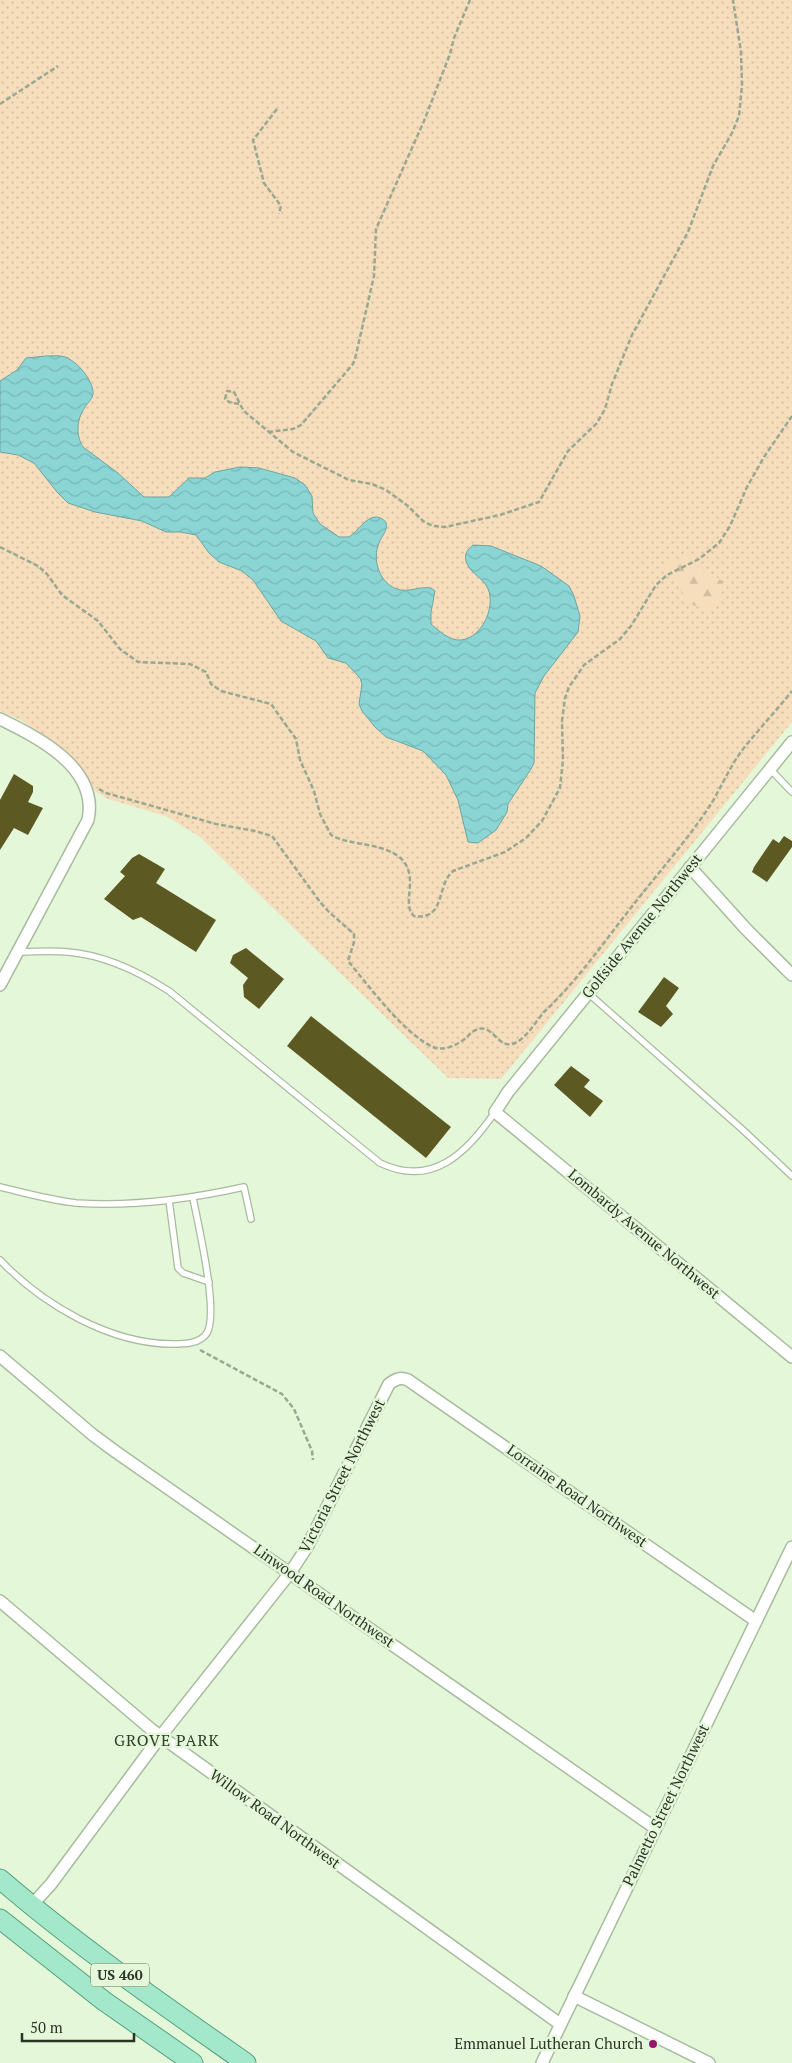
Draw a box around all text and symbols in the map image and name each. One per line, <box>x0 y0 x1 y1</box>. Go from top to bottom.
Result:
street label: Golfside Avenue Northwest <box>576 848 706 1002</box>
street label: Lombardy Avenue Northwest <box>564 1164 725 1303</box>
street label: Victoria Street Northwest <box>293 1395 389 1556</box>
street label: Lorraine Road Northwest <box>503 1439 652 1552</box>
street label: Linwood Road Northwest <box>250 1539 399 1652</box>
street label: Palmetto Street Northwest <box>617 1720 713 1889</box>
district label: GROVE PARK <box>114 1729 220 1751</box>
street label: Willow Road Northwest <box>206 1764 345 1873</box>
road number: US 460 <box>91 1964 149 1986</box>
scale bar <box>22 2010 135 2042</box>
text: 50 m <box>30 2017 63 2037</box>
place label: Emmanuel Lutheran Church <box>454 2033 643 2053</box>
marker: Emmanuel Lutheran Church <box>647 2038 659 2050</box>

